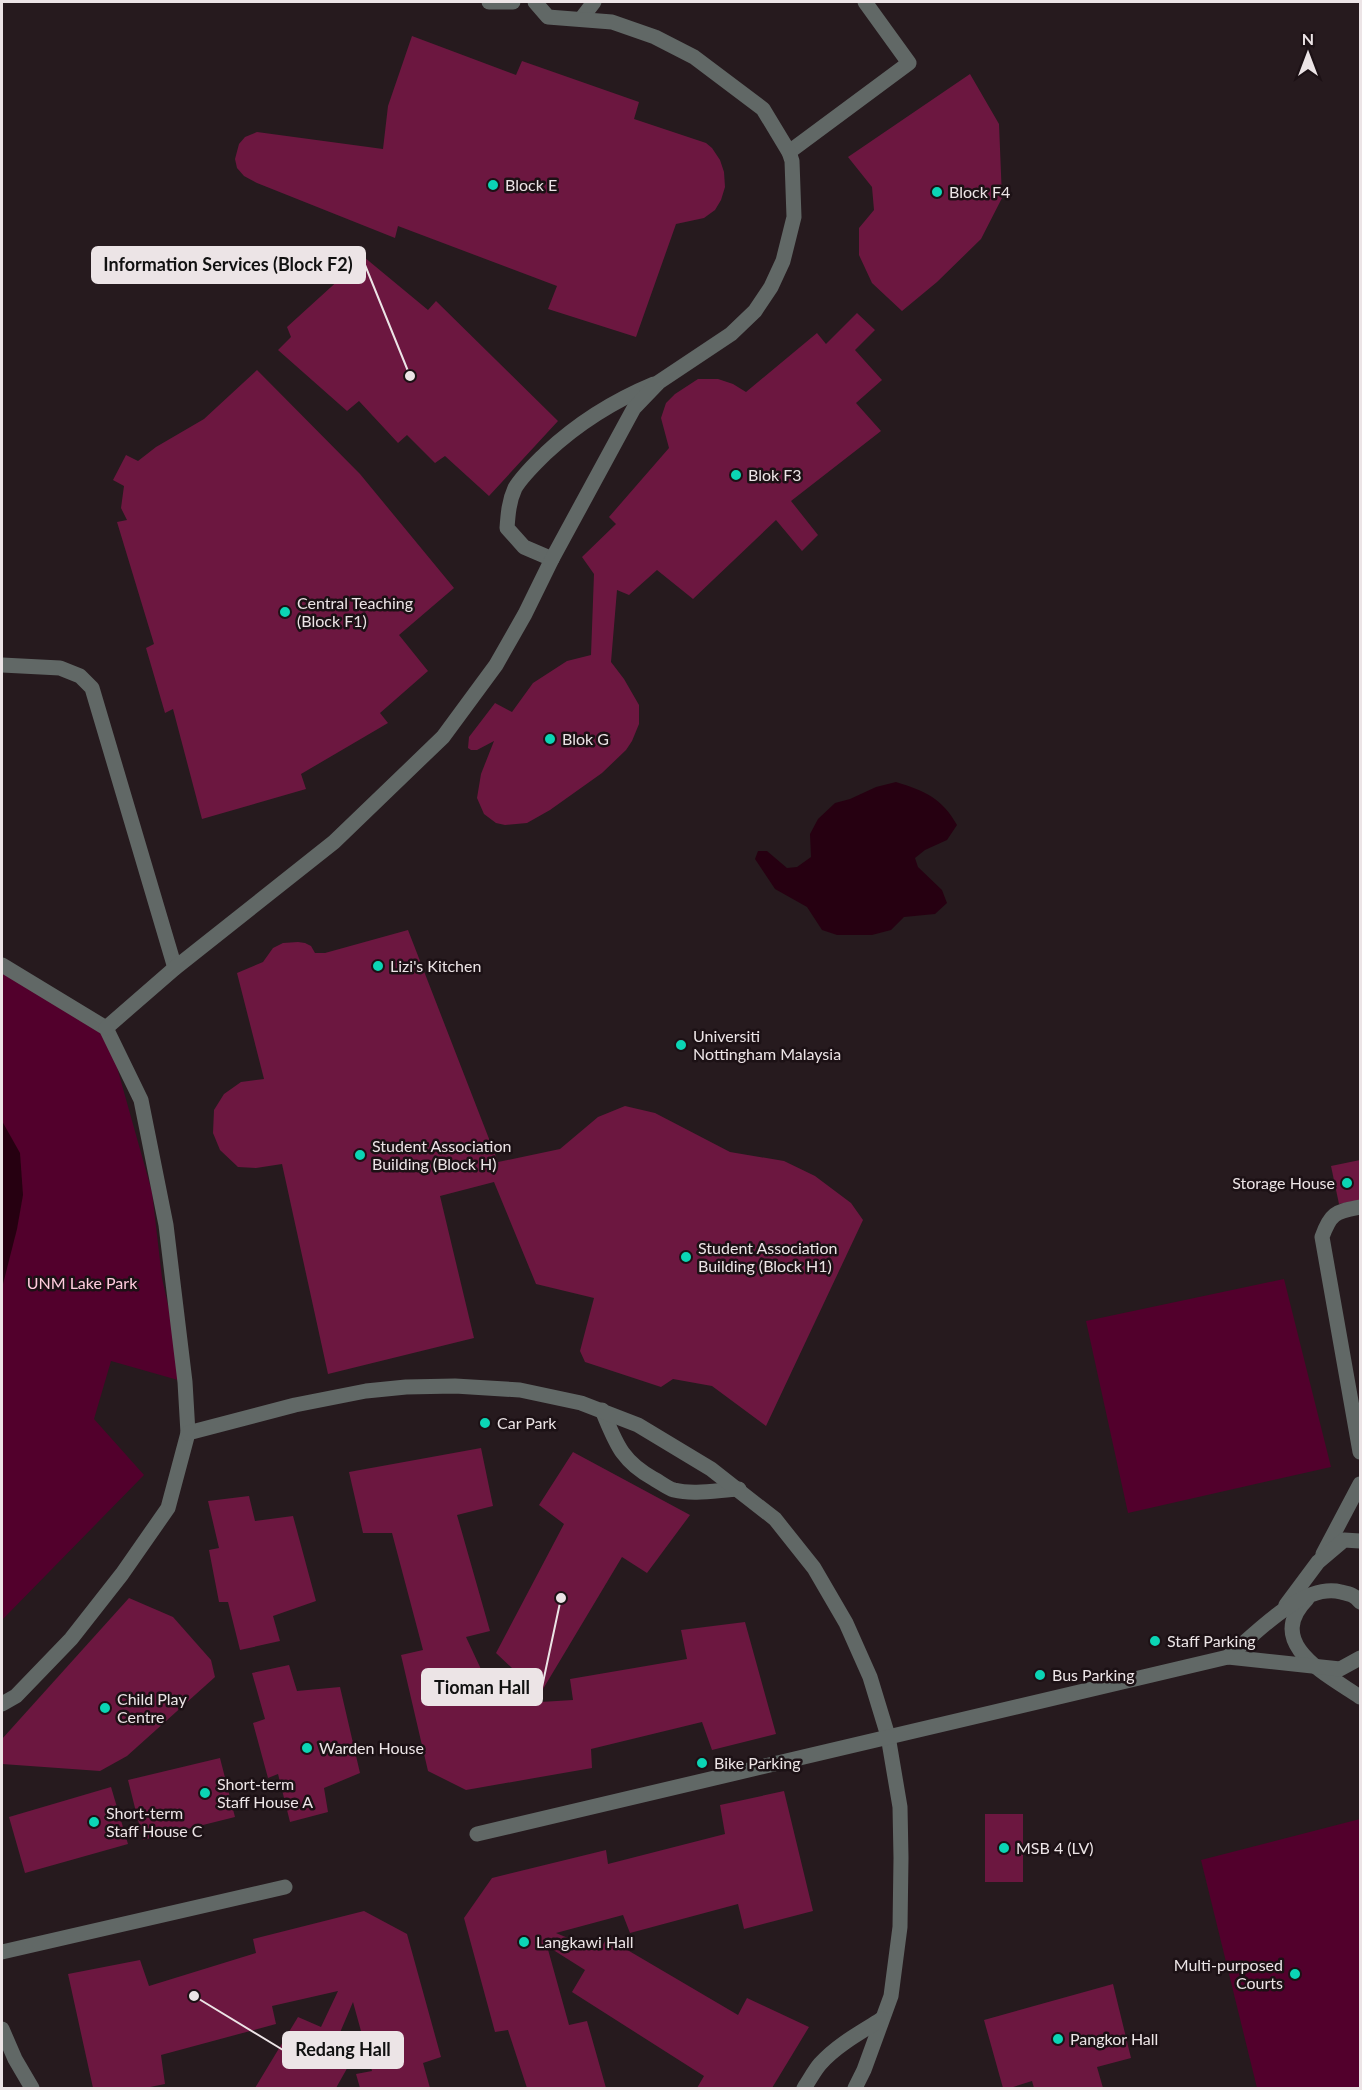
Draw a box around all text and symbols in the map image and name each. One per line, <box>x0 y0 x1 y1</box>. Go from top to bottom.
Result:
north arrow <box>1278 24 1338 84</box>
text: N <box>1302 29 1314 48</box>
place label: Block E <box>505 175 557 194</box>
marker: Block E <box>486 178 500 192</box>
place label: Block F4 <box>949 182 1010 201</box>
marker: Block F4 <box>930 185 944 199</box>
callout: Information Services (Block F2) <box>92 247 365 283</box>
text: Information Services (Block F2) <box>103 253 353 275</box>
place label: Blok F3 <box>748 465 802 484</box>
marker: Blok F3 <box>729 468 743 482</box>
place label: Central Teaching (Block F1) <box>297 593 413 630</box>
marker: Central Teaching (Block F1) <box>278 605 292 619</box>
place label: Blok G <box>562 729 609 748</box>
marker: Blok G <box>543 732 557 746</box>
place label: Lizi's Kitchen <box>390 956 481 975</box>
marker: Lizi's Kitchen <box>371 959 385 973</box>
place label: Universiti Nottingham Malaysia <box>693 1026 841 1063</box>
marker: Universiti Nottingham Malaysia <box>674 1038 688 1052</box>
place label: Student Association Building (Block H) <box>372 1136 511 1173</box>
marker: Student Association Building (Block H) <box>353 1148 367 1162</box>
place label: Storage House <box>1232 1173 1335 1192</box>
marker: Storage House <box>1340 1176 1354 1190</box>
place label: Student Association Building (Block H1) <box>698 1238 837 1275</box>
marker: Student Association Building (Block H1) <box>679 1250 693 1264</box>
park label: UNM Lake Park <box>27 1273 138 1292</box>
place label: Car Park <box>497 1413 557 1432</box>
marker: Car Park <box>478 1416 492 1430</box>
place label: Staff Parking <box>1167 1631 1256 1650</box>
marker: Staff Parking <box>1148 1634 1162 1648</box>
place label: Bus Parking <box>1052 1665 1134 1684</box>
marker: Bus Parking <box>1033 1668 1047 1682</box>
callout: Tioman Hall <box>422 1669 542 1705</box>
text: Tioman Hall <box>434 1676 530 1698</box>
place label: Child Play Centre <box>117 1689 187 1726</box>
marker: Child Play Centre <box>98 1701 112 1715</box>
place label: Warden House <box>319 1738 424 1757</box>
marker: Warden House <box>300 1741 314 1755</box>
place label: Bike Parking <box>714 1753 801 1772</box>
marker: Bike Parking <box>695 1756 709 1770</box>
place label: Short-term Staff House A <box>217 1774 313 1811</box>
marker: Short-term Staff House A <box>198 1786 212 1800</box>
place label: Short-term Staff House C <box>106 1803 203 1840</box>
marker: Short-term Staff House C <box>87 1815 101 1829</box>
place label: MSB 4 (LV) <box>1016 1838 1094 1857</box>
marker: MSB 4 (LV) <box>997 1841 1011 1855</box>
place label: Langkawi Hall <box>536 1932 633 1951</box>
marker: Langkawi Hall <box>517 1935 531 1949</box>
place label: Multi-purposed Courts <box>1174 1955 1283 1992</box>
marker: Multi-purposed Courts <box>1288 1967 1302 1981</box>
place label: Pangkor Hall <box>1070 2029 1158 2048</box>
callout: Redang Hall <box>283 2032 403 2068</box>
marker: Pangkor Hall <box>1051 2032 1065 2046</box>
text: Redang Hall <box>295 2038 391 2060</box>

